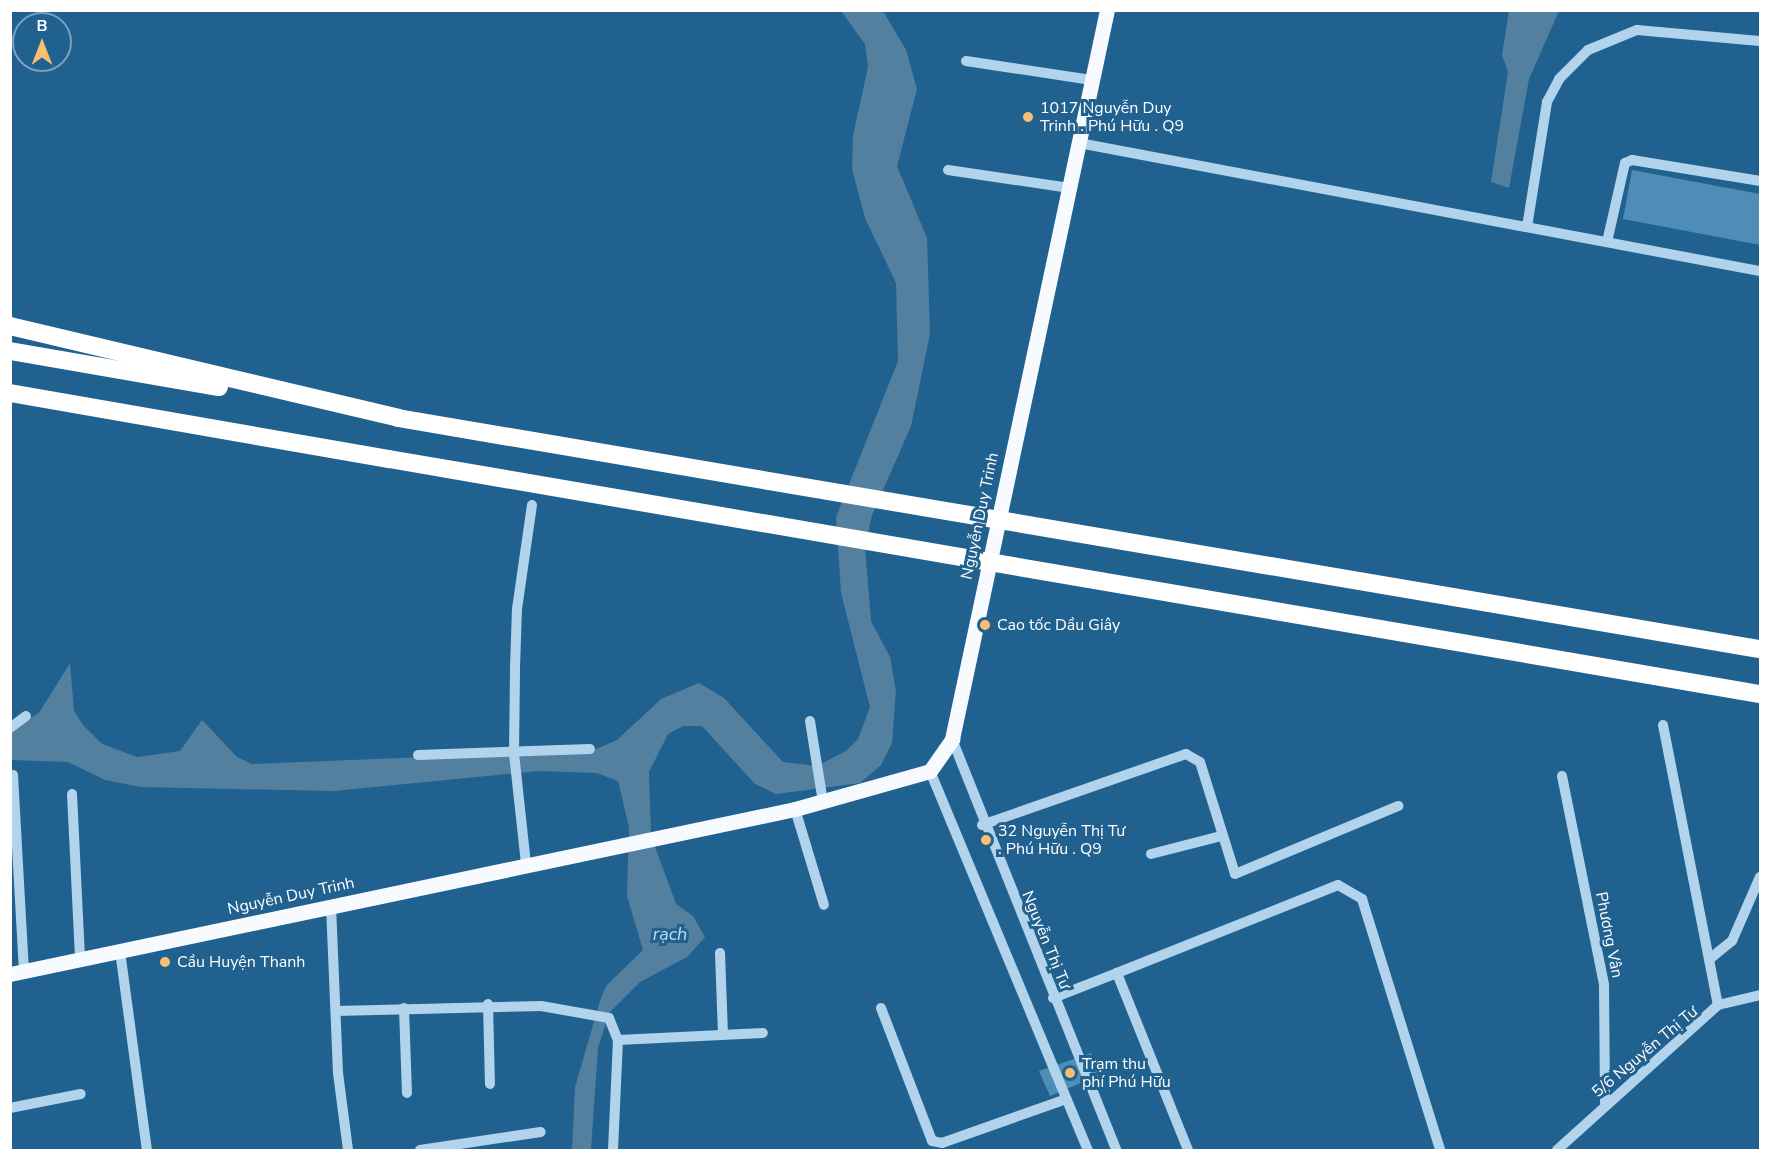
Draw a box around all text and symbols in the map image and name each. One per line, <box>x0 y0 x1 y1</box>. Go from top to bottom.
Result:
north arrow <box>12 12 72 72</box>
text: B <box>36 15 48 37</box>
place label: 1017 Nguyễn Duy Trinh . Phú Hữu . Q9 <box>1040 98 1184 136</box>
marker: 1017 Nguyễn Duy Trinh . Phú Hữu . Q9 <box>1021 110 1035 124</box>
street label: Nguyễn Duy Trinh <box>957 451 1003 581</box>
place label: Cao tốc Dầu Giây <box>997 615 1120 635</box>
marker: Cao tốc Dầu Giây <box>978 618 992 632</box>
place label: 32 Nguyễn Thị Tư . Phú Hữu . Q9 <box>998 821 1125 859</box>
marker: 32 Nguyễn Thị Tư . Phú Hữu . Q9 <box>979 833 993 847</box>
street label: Nguyễn Duy Trinh <box>226 873 356 919</box>
street label: Nguyễn Thị Tư <box>1018 888 1074 992</box>
street label: Phương Vân <box>1591 890 1627 980</box>
water label: rạch <box>653 923 687 945</box>
place label: Cầu Huyện Thanh <box>177 952 305 972</box>
marker: Cầu Huyện Thanh <box>158 955 172 969</box>
street label: 5/6 Nguyễn Thị Tư <box>1588 1002 1702 1102</box>
place label: Trạm thu phí Phú Hữu <box>1082 1054 1171 1092</box>
marker: Trạm thu phí Phú Hữu <box>1063 1066 1077 1080</box>

